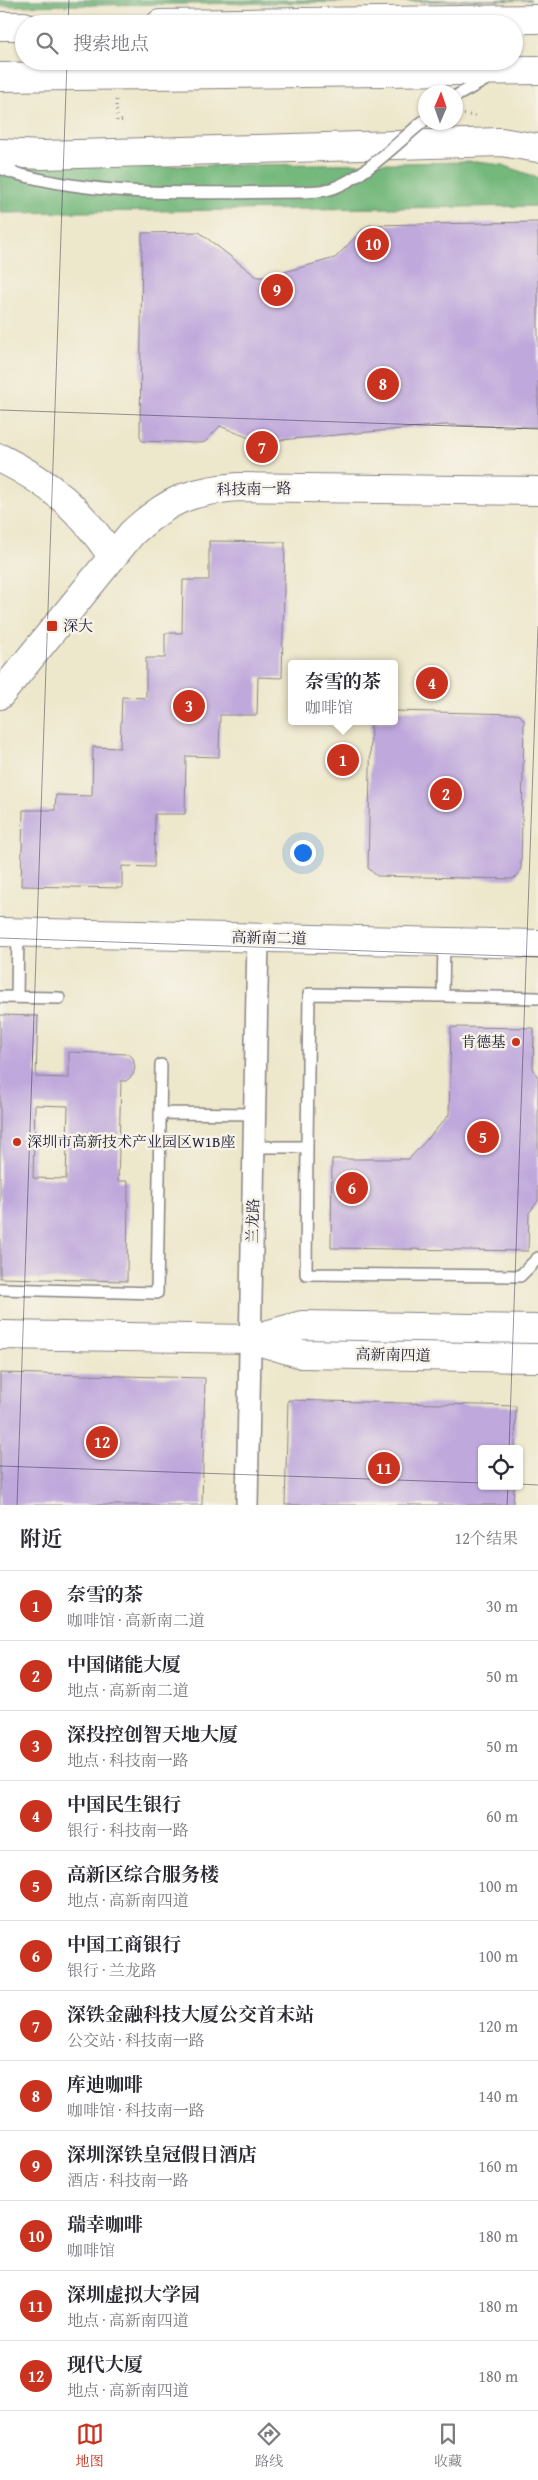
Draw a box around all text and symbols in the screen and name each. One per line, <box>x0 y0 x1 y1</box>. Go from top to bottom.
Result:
search box <box>15 15 523 70</box>
icon: search <box>33 29 61 57</box>
text: 搜索地点 <box>73 29 149 57</box>
north arrow <box>418 85 463 130</box>
pin: 10 <box>357 225 389 263</box>
pin: 9 <box>261 271 293 309</box>
pin: 8 <box>367 365 399 403</box>
pin: 7 <box>246 428 278 466</box>
street label: 科技南一路 <box>216 477 292 500</box>
place label: 深大 <box>63 615 93 636</box>
marker: 深大 <box>45 619 59 633</box>
popup <box>288 660 398 725</box>
pin: 4 <box>416 664 448 702</box>
text: 奈雪的茶 <box>305 667 381 695</box>
pin: 3 <box>173 687 205 725</box>
text: 咖啡馆 <box>305 695 353 719</box>
pin: 1 <box>327 741 359 779</box>
pin: 2 <box>430 775 462 813</box>
your location <box>290 840 316 866</box>
street label: 高新南二道 <box>231 926 307 949</box>
place label: 肯德基 <box>461 1031 506 1052</box>
marker: 肯德基 <box>510 1036 522 1048</box>
pin: 5 <box>467 1118 499 1156</box>
place label: 深圳市高新技术产业园区W1B座 <box>27 1131 235 1152</box>
marker: 深圳市高新技术产业园区W1B座 <box>11 1136 23 1148</box>
pin: 6 <box>336 1169 368 1207</box>
street label: 兰龙路 <box>242 1198 263 1244</box>
street label: 高新南四道 <box>355 1343 431 1366</box>
pin: 12 <box>86 1423 118 1461</box>
map controls <box>478 1445 523 1490</box>
button: locate <box>478 1445 523 1490</box>
pin: 11 <box>368 1449 400 1487</box>
text: 附近 <box>20 1523 62 1554</box>
text: 12个结果 <box>455 1526 518 1550</box>
text: 奈雪的茶 <box>67 1580 143 1608</box>
text: 1 <box>32 1594 40 1618</box>
text: 30 m <box>486 1594 518 1618</box>
text: 咖啡馆 · 高新南二道 <box>67 1608 205 1632</box>
text: 中国储能大厦 <box>67 1650 181 1678</box>
text: 2 <box>32 1664 40 1688</box>
text: 50 m <box>486 1664 518 1688</box>
text: 地点 · 高新南二道 <box>67 1678 189 1702</box>
text: 深投控创智天地大厦 <box>67 1720 238 1748</box>
text: 3 <box>32 1734 40 1758</box>
text: 50 m <box>486 1734 518 1758</box>
text: 地点 · 科技南一路 <box>67 1748 189 1772</box>
text: 中国民生银行 <box>67 1790 181 1818</box>
text: 4 <box>32 1804 40 1828</box>
text: 60 m <box>486 1804 518 1828</box>
text: 银行 · 科技南一路 <box>67 1818 189 1842</box>
text: 高新区综合服务楼 <box>67 1860 219 1888</box>
text: 5 <box>32 1874 40 1898</box>
text: 100 m <box>478 1874 518 1898</box>
text: 地点 · 高新南四道 <box>67 1888 189 1912</box>
text: 中国工商银行 <box>67 1930 181 1958</box>
text: 6 <box>32 1944 40 1968</box>
text: 100 m <box>478 1944 518 1968</box>
text: 银行 · 兰龙路 <box>67 1958 157 1982</box>
text: 深铁金融科技大厦公交首末站 <box>67 2000 314 2028</box>
text: 7 <box>32 2014 40 2038</box>
text: 120 m <box>478 2014 518 2038</box>
text: 公交站 · 科技南一路 <box>67 2028 205 2052</box>
text: 库迪咖啡 <box>67 2070 143 2098</box>
text: 8 <box>32 2084 40 2108</box>
text: 140 m <box>478 2084 518 2108</box>
text: 咖啡馆 · 科技南一路 <box>67 2098 205 2122</box>
text: 深圳深铁皇冠假日酒店 <box>67 2140 257 2168</box>
text: 9 <box>32 2154 40 2178</box>
text: 160 m <box>478 2154 518 2178</box>
text: 酒店 · 科技南一路 <box>67 2168 189 2192</box>
text: 瑞幸咖啡 <box>67 2210 143 2238</box>
text: 10 <box>28 2224 44 2248</box>
text: 180 m <box>478 2224 518 2248</box>
text: 咖啡馆 <box>67 2238 115 2262</box>
text: 深圳虚拟大学园 <box>67 2280 200 2308</box>
text: 11 <box>28 2294 44 2318</box>
text: 180 m <box>478 2294 518 2318</box>
text: 地点 · 高新南四道 <box>67 2308 189 2332</box>
text: 现代大厦 <box>67 2350 143 2378</box>
text: 12 <box>28 2364 44 2388</box>
text: 180 m <box>478 2364 518 2388</box>
text: 地点 · 高新南四道 <box>67 2378 189 2402</box>
tab: 地图 <box>76 2420 104 2471</box>
tab: 路线 <box>255 2420 283 2471</box>
tab: 收藏 <box>434 2420 462 2471</box>

